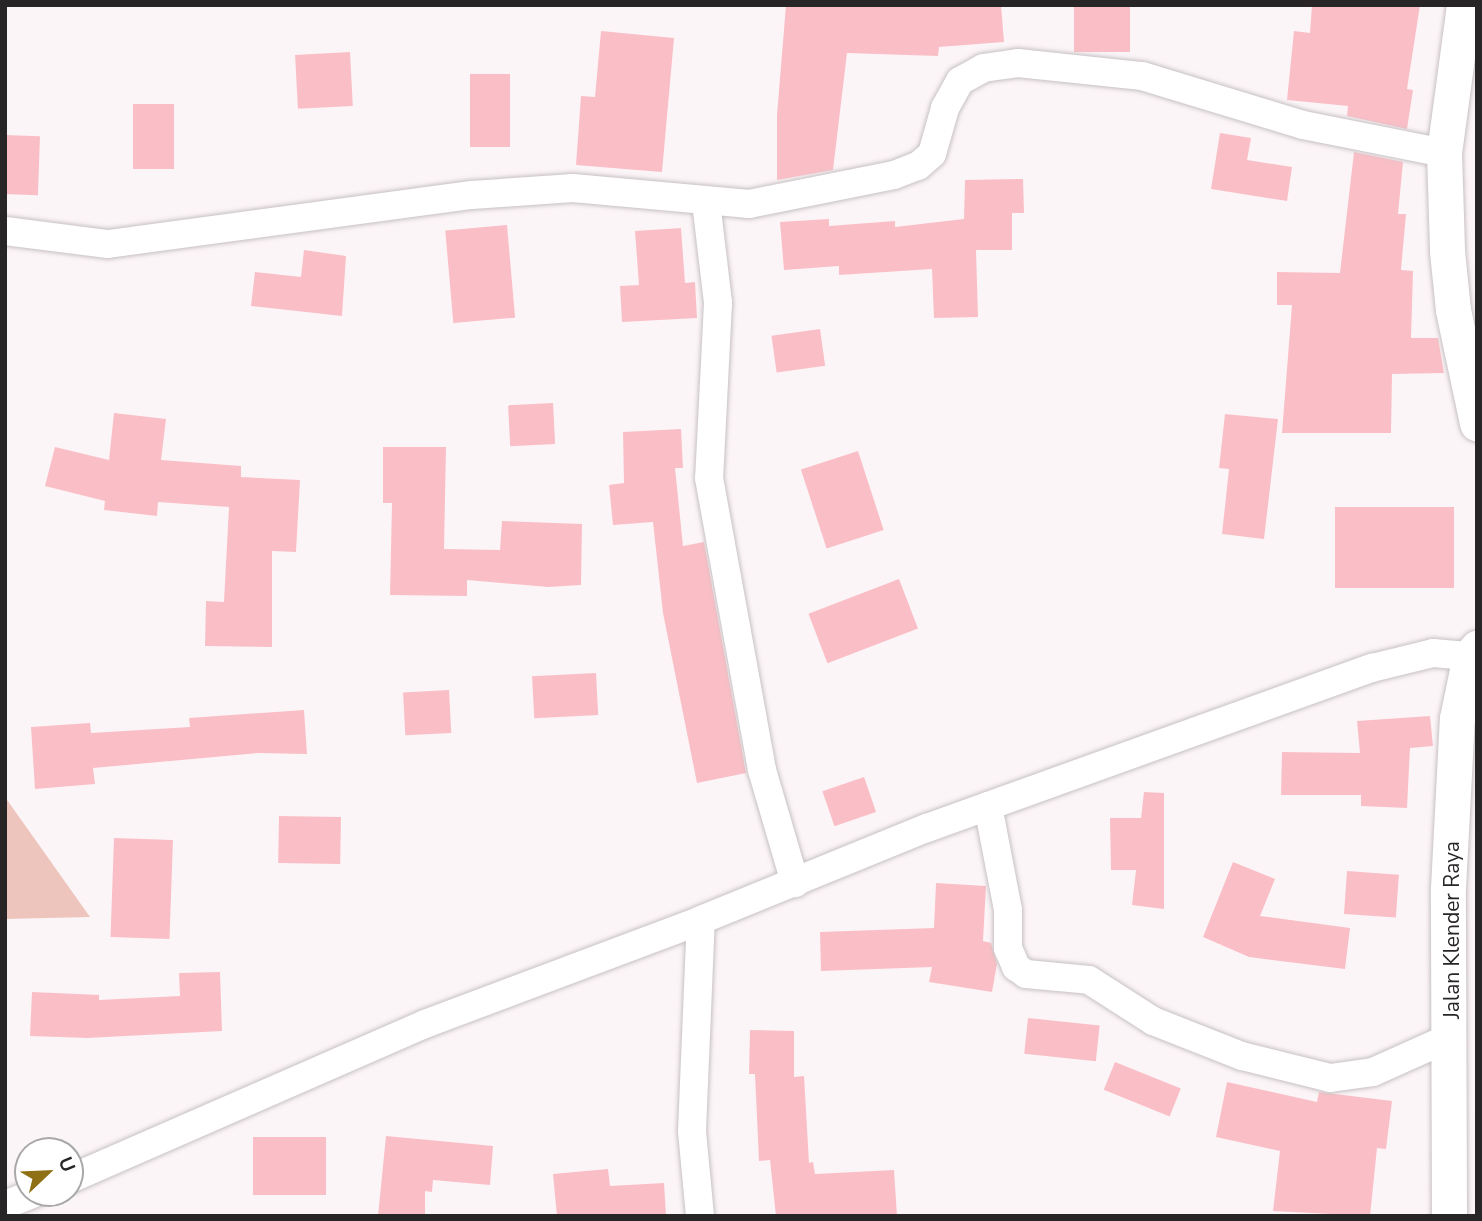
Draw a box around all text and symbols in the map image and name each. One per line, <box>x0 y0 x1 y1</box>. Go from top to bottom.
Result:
street label: Jalan Klender Raya <box>1439 841 1465 1019</box>
north arrow <box>14 1137 84 1207</box>
text: U <box>52 1153 81 1176</box>

